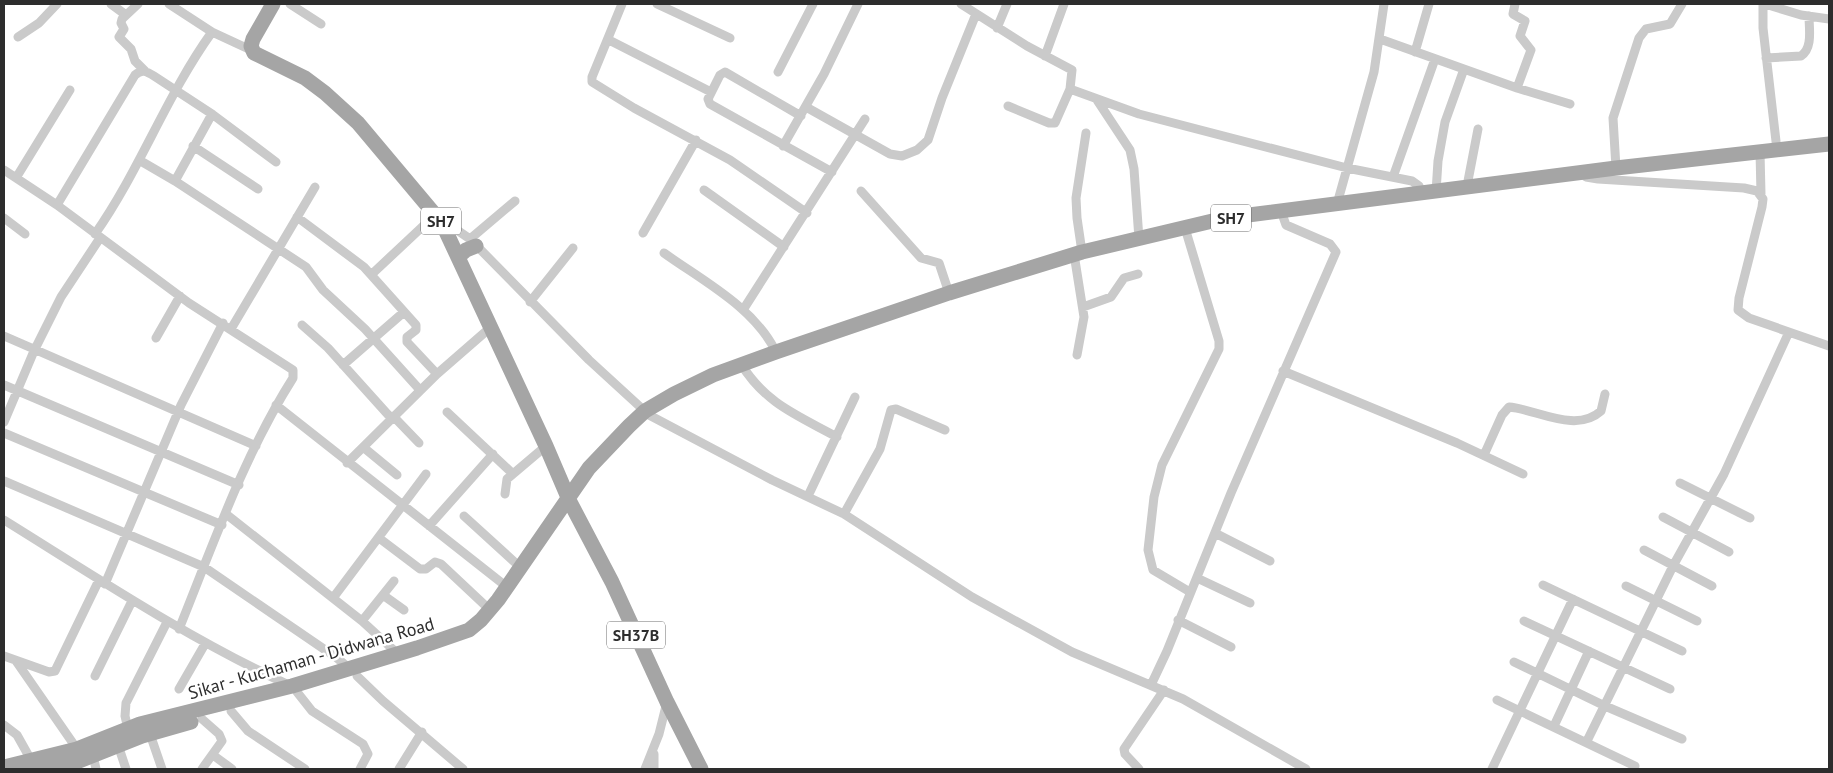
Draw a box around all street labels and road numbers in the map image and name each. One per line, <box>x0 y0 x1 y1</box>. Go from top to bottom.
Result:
road number: SH7 <box>1211 204 1251 232</box>
road number: SH7 <box>421 208 461 235</box>
street label: Sikar - Kuchaman - Didwana Road <box>185 612 437 704</box>
road number: SH37B <box>607 622 665 648</box>

